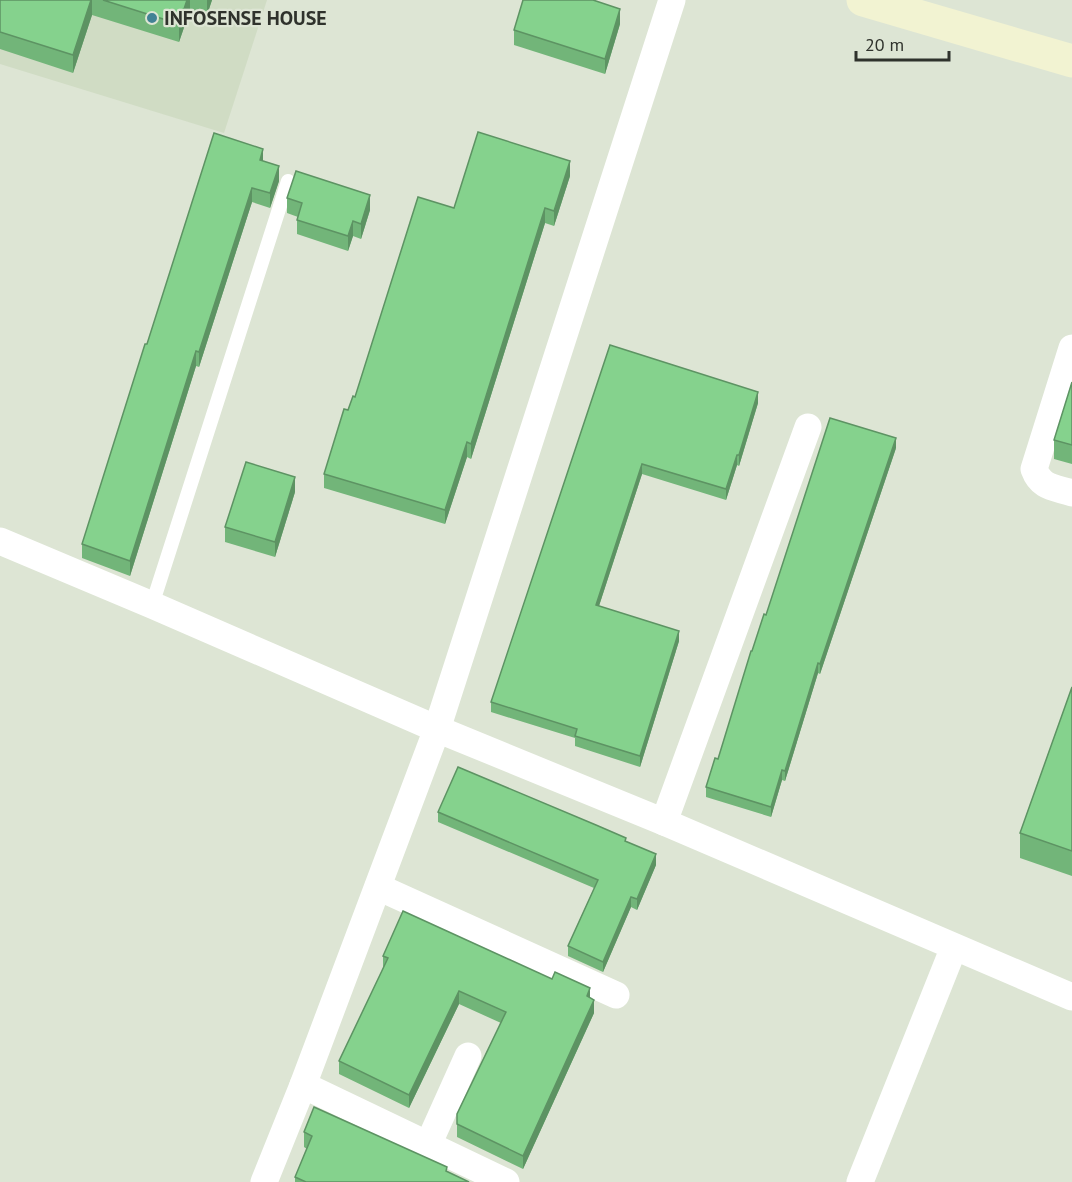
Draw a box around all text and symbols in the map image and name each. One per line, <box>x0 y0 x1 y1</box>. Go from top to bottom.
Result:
place label: INFOSENSE HOUSE <box>164 5 327 31</box>
marker: INFOSENSE HOUSE <box>145 11 159 25</box>
scale bar <box>856 24 949 62</box>
text: 20 m <box>865 33 904 56</box>

